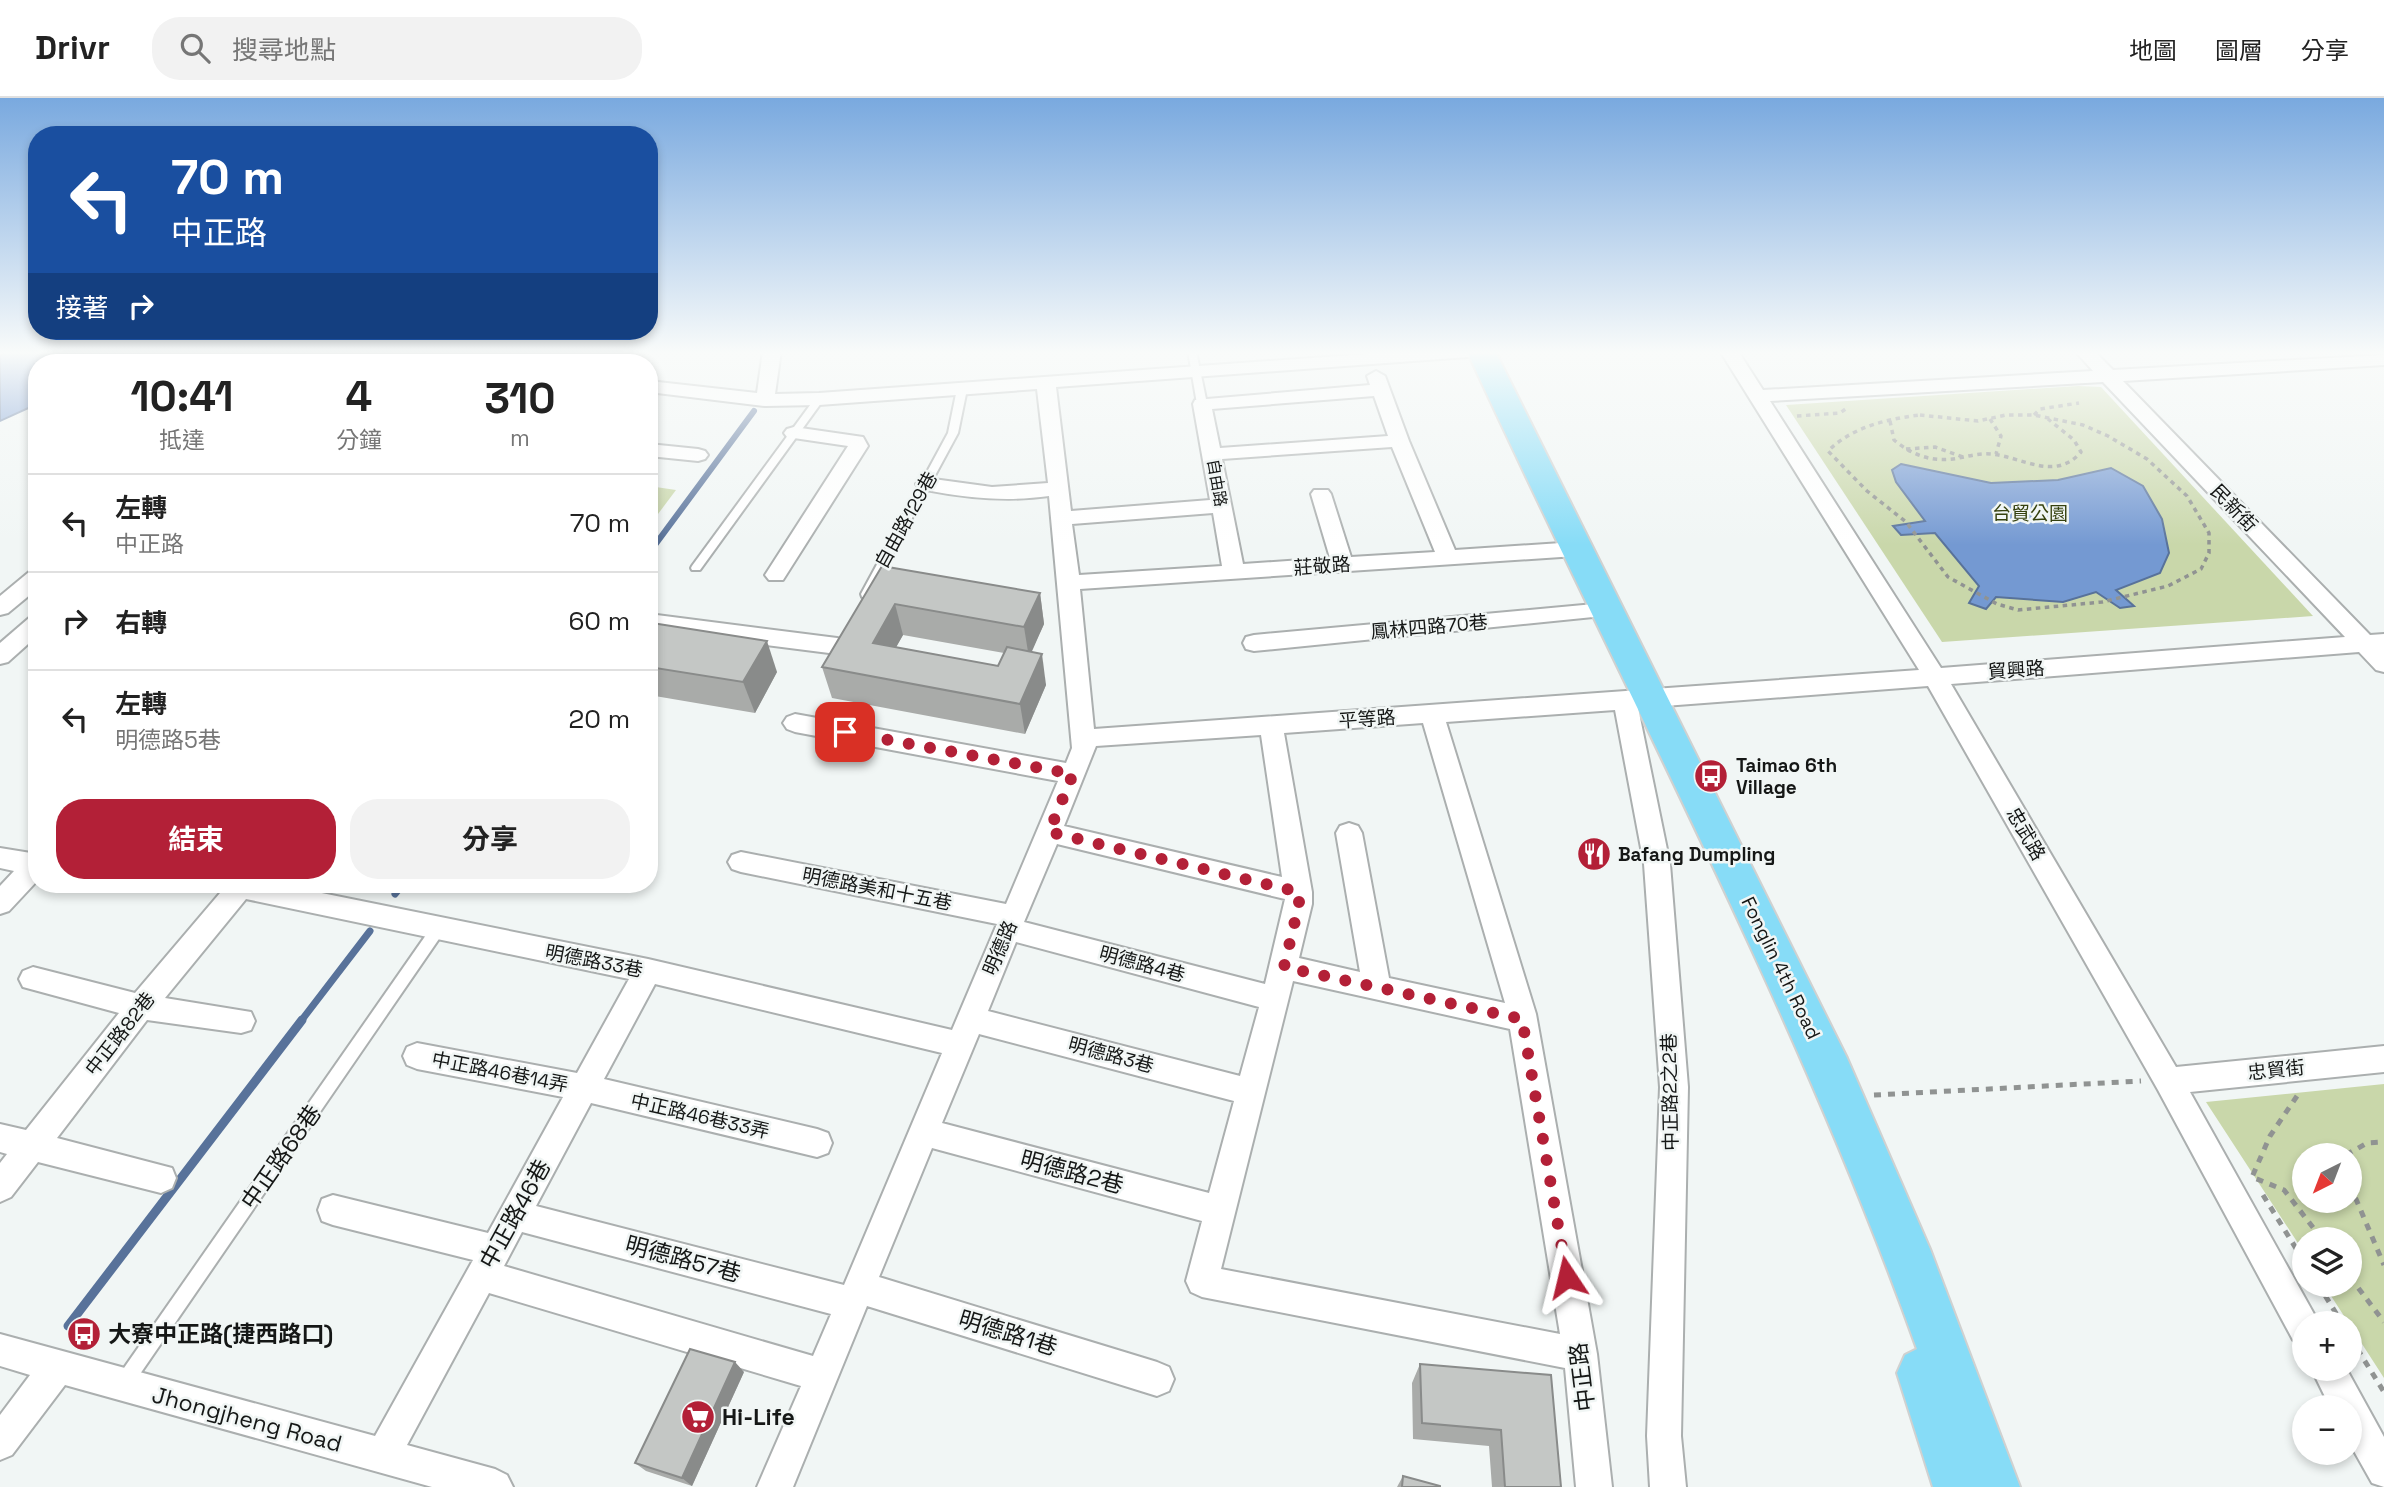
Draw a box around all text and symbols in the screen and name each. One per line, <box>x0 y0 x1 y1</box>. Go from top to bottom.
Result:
search box <box>152 17 642 80</box>
text: Drivr <box>35 27 110 69</box>
icon: search <box>176 29 214 67</box>
text: 搜尋地點 <box>232 33 336 67</box>
text: 地圖 <box>2129 35 2177 66</box>
text: 圖層 <box>2215 35 2263 66</box>
text: 分享 <box>2301 35 2349 66</box>
text: 70 m <box>171 146 284 208</box>
icon: left <box>56 154 147 245</box>
text: 中正路 <box>171 213 267 253</box>
icon: right <box>122 287 160 325</box>
text: 接著 <box>56 291 108 325</box>
text: 10:41 <box>131 370 233 423</box>
text: 4 <box>346 370 372 423</box>
text: 310 <box>484 372 555 425</box>
text: m <box>510 423 530 453</box>
text: 抵達 <box>159 425 205 455</box>
text: 分鐘 <box>336 425 382 455</box>
street label: 自由路 <box>1202 458 1232 508</box>
street label: 自由路129巷 <box>869 467 943 573</box>
street label: 民新街 <box>2205 479 2263 537</box>
text: 左轉 <box>115 491 167 525</box>
park label: 台貿公園 <box>1992 501 2068 526</box>
icon: left <box>56 504 94 542</box>
text: 70 m <box>570 506 630 540</box>
text: 中正路 <box>115 529 184 559</box>
street label: 莊敬路 <box>1293 552 1351 580</box>
icon: right <box>56 602 94 640</box>
text: 60 m <box>568 604 630 638</box>
text: 右轉 <box>115 606 167 640</box>
street label: 鳳林四路70巷 <box>1369 609 1489 645</box>
street label: 貿興路 <box>1987 656 2045 684</box>
text: 左轉 <box>115 687 167 721</box>
icon: left <box>56 700 94 738</box>
text: 20 m <box>569 702 630 736</box>
pin <box>815 702 875 762</box>
street label: 平等路 <box>1338 705 1396 733</box>
icon: arrive <box>826 713 864 751</box>
text: 明德路5巷 <box>115 725 221 755</box>
place label: Taimao 6th Village <box>1736 753 1837 800</box>
bus stop icon: Taimao 6th Village <box>1692 757 1730 795</box>
button: 結束 <box>56 799 336 879</box>
button: 分享 <box>350 799 630 879</box>
street label: 忠武路 <box>2001 803 2051 865</box>
restaurant icon: Bafang Dumpling <box>1575 835 1613 873</box>
place label: Bafang Dumpling <box>1618 842 1775 867</box>
street label: 明德路美和十五巷 <box>800 862 954 916</box>
street label: Fonglin 4th Road <box>1736 893 1826 1043</box>
street label: 明德路 <box>977 917 1023 979</box>
street label: 明德路33巷 <box>543 939 645 983</box>
street label: 明德路4巷 <box>1096 941 1188 987</box>
street label: 中正路82巷 <box>80 987 160 1081</box>
street label: 明德路3巷 <box>1066 1032 1156 1078</box>
street label: 中正路2之2巷 <box>1656 1033 1684 1151</box>
street label: 中正路46巷14弄 <box>430 1047 570 1097</box>
street label: 忠貿街 <box>2246 1055 2306 1085</box>
street label: 中正路46巷33弄 <box>628 1088 772 1144</box>
street label: 中正路68巷 <box>234 1099 328 1215</box>
north arrow <box>2292 1143 2362 1213</box>
map controls <box>2292 1143 2362 1465</box>
street label: 明德路2巷 <box>1017 1144 1127 1200</box>
street label: 中正路46巷 <box>473 1154 557 1274</box>
button: layers <box>2292 1227 2362 1297</box>
street label: 明德路57巷 <box>622 1229 744 1289</box>
position arrow <box>1530 1240 1604 1314</box>
street label: 明德路1巷 <box>955 1304 1061 1362</box>
button: + <box>2292 1311 2362 1381</box>
bus stop icon: 大寮中正路(捷西路口) <box>65 1315 103 1353</box>
place label: 大寮中正路(捷西路口) <box>108 1319 333 1349</box>
street label: 中正路 <box>1563 1341 1601 1413</box>
street label: Jhongjheng Road <box>149 1379 345 1459</box>
button: − <box>2292 1395 2362 1465</box>
supermarket icon: Hi-Life <box>679 1398 717 1436</box>
place label: Hi-Life <box>722 1402 795 1432</box>

